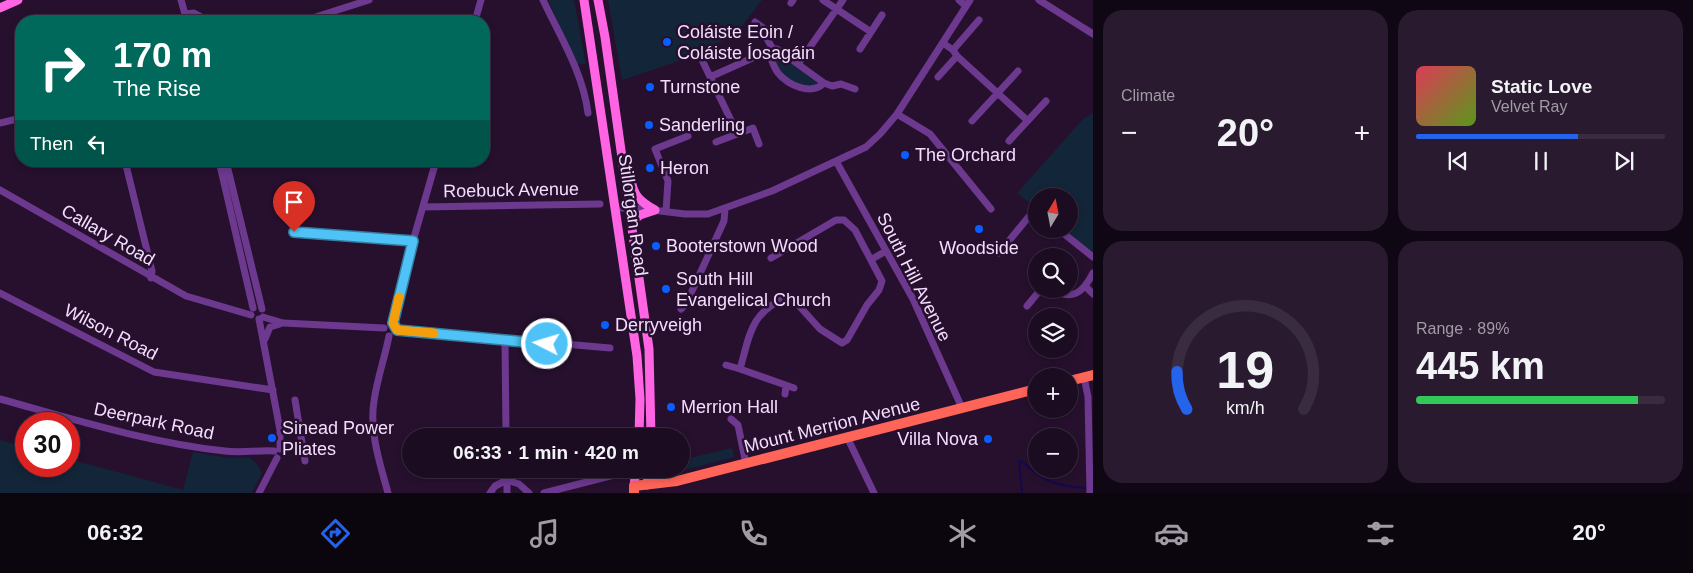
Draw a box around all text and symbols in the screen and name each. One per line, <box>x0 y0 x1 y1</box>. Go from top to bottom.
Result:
place label: Coláiste Eoin / Coláiste Íosagáin <box>677 22 815 63</box>
icon: right <box>30 35 95 100</box>
text: 170 m <box>113 35 212 74</box>
marker: Coláiste Eoin / Coláiste Íosagáin <box>661 36 673 48</box>
text: The Rise <box>113 76 201 101</box>
text: Static Love <box>1491 76 1592 97</box>
place label: Turnstone <box>660 77 740 97</box>
marker: Turnstone <box>644 81 656 93</box>
text: Climate <box>1121 87 1175 104</box>
text: Velvet Ray <box>1491 98 1567 115</box>
text: 20° <box>1217 112 1274 154</box>
place label: Sanderling <box>659 115 745 135</box>
text: − <box>1121 117 1137 148</box>
text: + <box>1354 117 1370 148</box>
marker: Sanderling <box>643 119 655 131</box>
icon: left <box>83 130 111 158</box>
text: Then <box>30 133 73 154</box>
place label: The Orchard <box>915 145 1016 165</box>
icon: previous <box>1444 147 1472 175</box>
icon: pause <box>1527 147 1555 175</box>
icon: next <box>1610 147 1638 175</box>
marker: The Orchard <box>899 149 911 161</box>
street label: Stillorgan Road <box>615 153 651 277</box>
place label: Heron <box>660 158 709 178</box>
marker: Heron <box>644 162 656 174</box>
street label: Roebuck Avenue <box>443 179 579 201</box>
pin <box>273 181 315 232</box>
icon: arrive <box>280 188 308 216</box>
north arrow <box>1028 188 1078 238</box>
map controls <box>1028 188 1078 478</box>
street label: Callary Road <box>58 200 158 270</box>
street label: South Hill Avenue <box>873 209 955 345</box>
marker: Woodside <box>973 223 985 235</box>
place label: Booterstown Wood <box>666 236 818 256</box>
place label: Woodside <box>939 238 1019 258</box>
marker: Booterstown Wood <box>650 240 662 252</box>
button: search <box>1028 248 1078 298</box>
place label: South Hill Evangelical Church <box>676 269 831 310</box>
marker: South Hill Evangelical Church <box>660 283 672 295</box>
street label: Wilson Road <box>61 300 161 364</box>
button: layers <box>1028 308 1078 358</box>
place label: Derryveigh <box>615 315 702 335</box>
position arrow <box>520 317 572 369</box>
marker: Derryveigh <box>599 319 611 331</box>
text: Range · 89% <box>1416 320 1509 337</box>
text: 19 <box>1217 341 1274 399</box>
text: 445 km <box>1416 345 1545 387</box>
button: + <box>1028 368 1078 418</box>
street label: Mount Merrion Avenue <box>742 393 922 457</box>
place label: Merrion Hall <box>681 397 778 417</box>
text: km/h <box>1226 398 1265 418</box>
street label: Deerpark Road <box>92 399 216 443</box>
marker: Merrion Hall <box>665 401 677 413</box>
speed limit sign: 30 <box>15 412 80 477</box>
place label: Sinead Power Pliates <box>282 418 394 459</box>
button: − <box>1028 428 1078 478</box>
place label: Villa Nova <box>897 429 979 449</box>
marker: Sinead Power Pliates <box>266 432 278 444</box>
marker: Villa Nova <box>982 433 994 445</box>
text: 06:33 · 1 min · 420 m <box>453 442 639 463</box>
icon: directions <box>318 516 353 551</box>
icon: music <box>527 516 562 551</box>
icon: phone <box>736 516 771 551</box>
icon: climate <box>945 516 980 551</box>
icon: car <box>1154 516 1189 551</box>
icon: filters <box>1363 516 1398 551</box>
text: 06:32 <box>87 520 143 545</box>
text: 20° <box>1573 520 1606 545</box>

